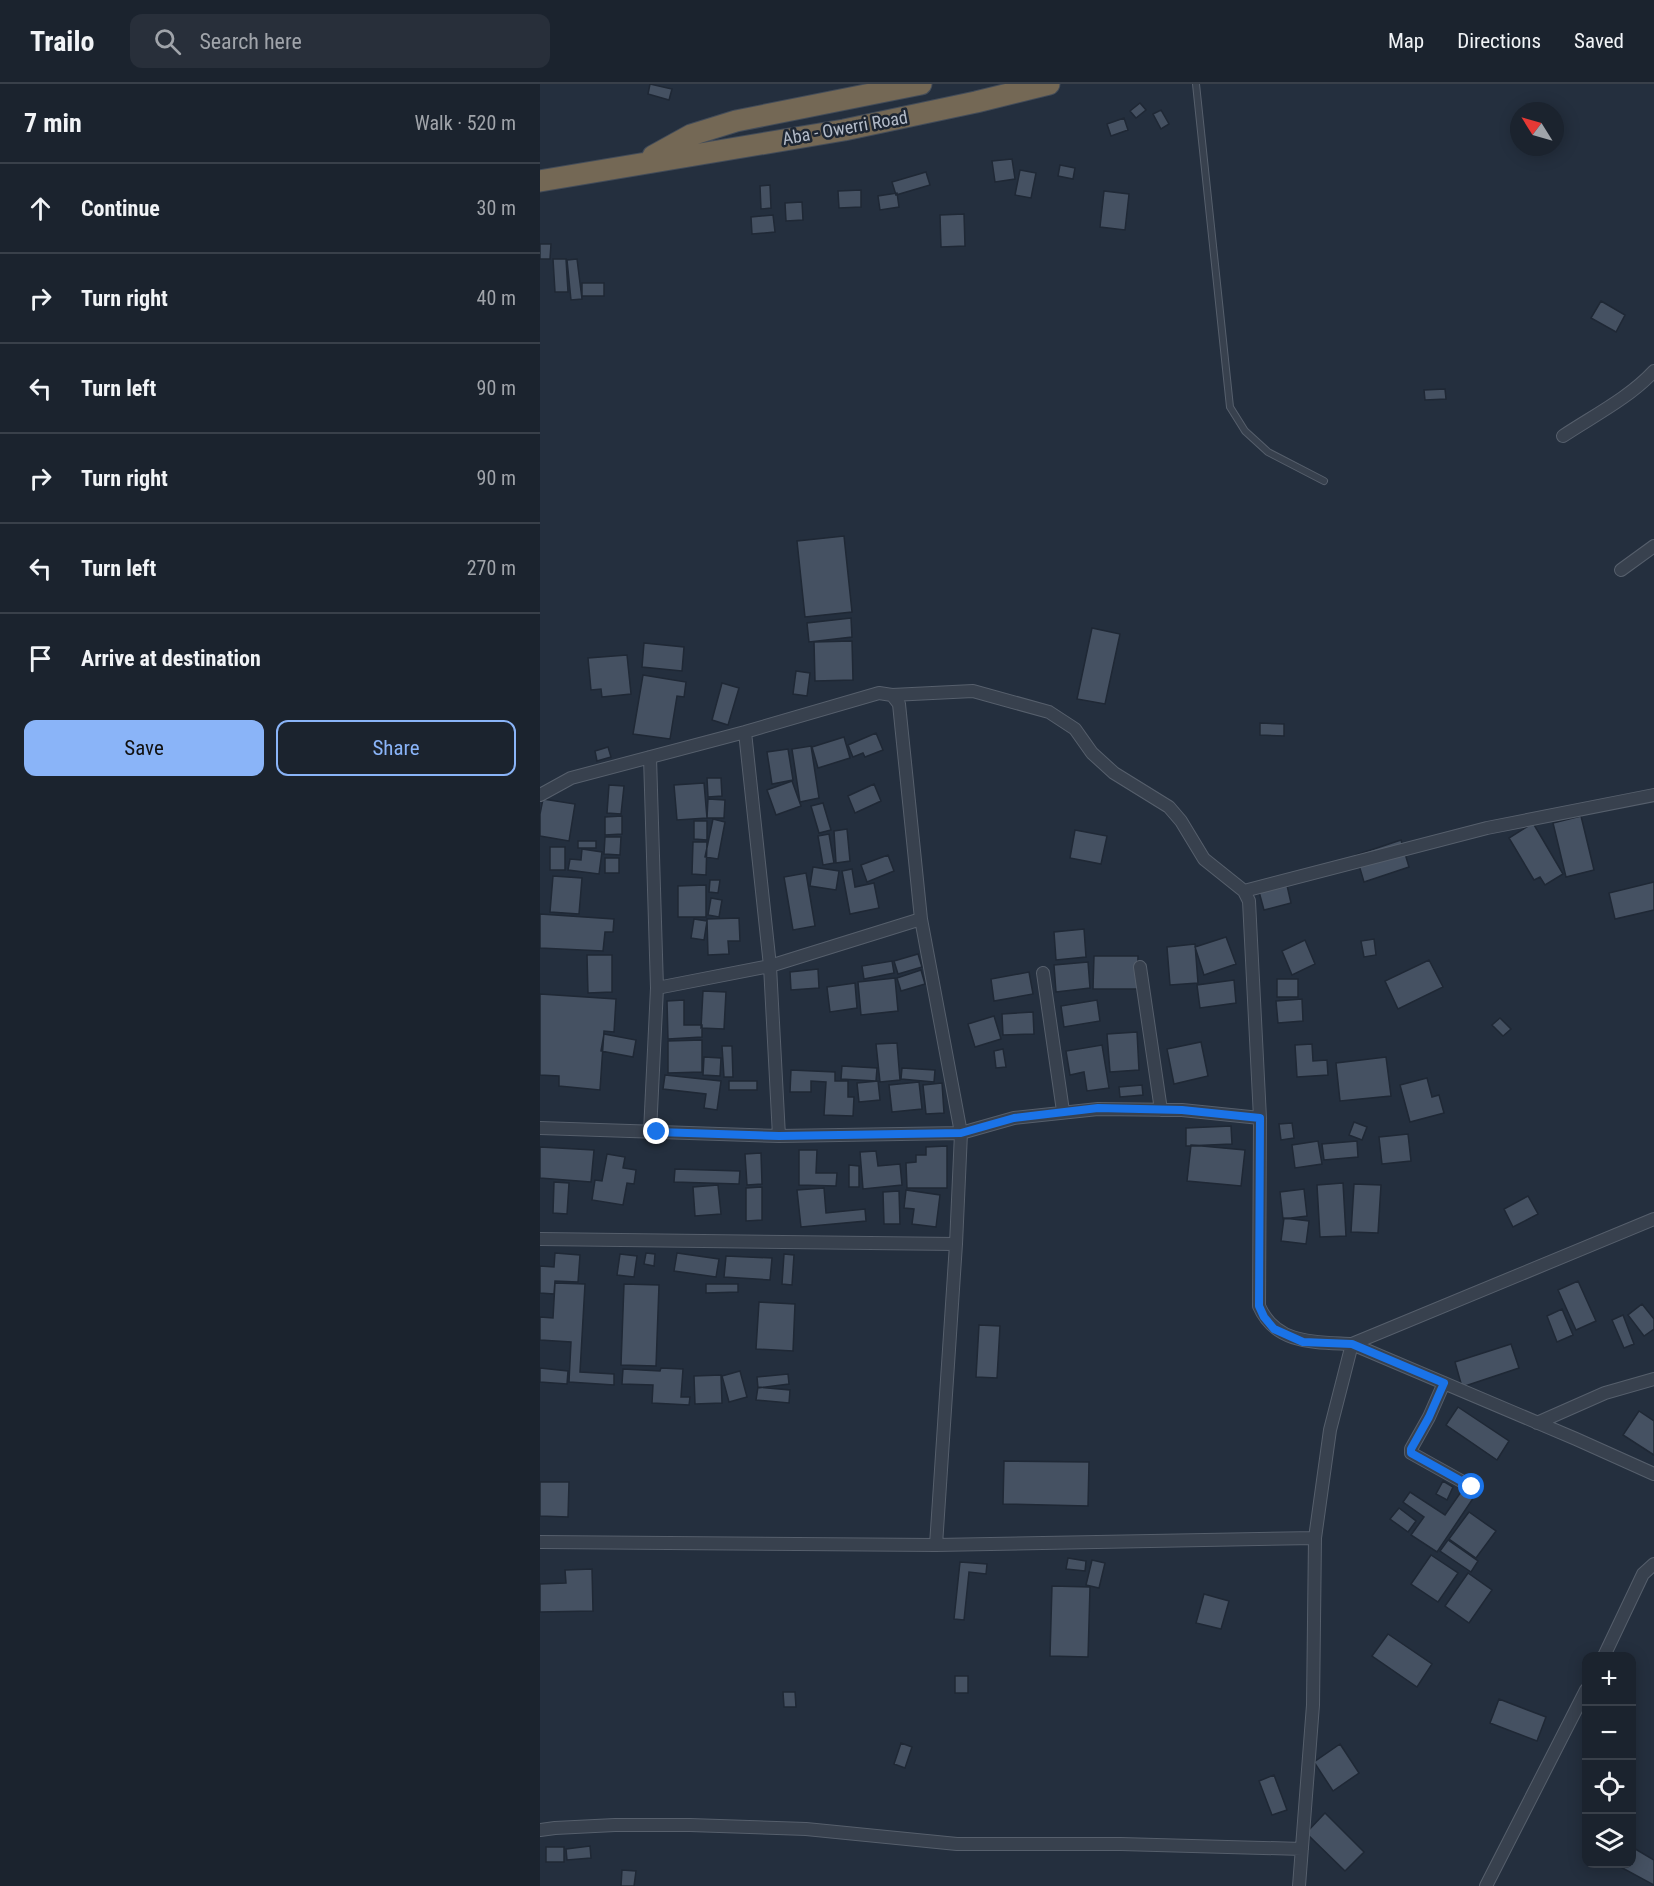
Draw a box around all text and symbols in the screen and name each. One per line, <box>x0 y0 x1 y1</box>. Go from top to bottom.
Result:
search box <box>130 14 550 68</box>
text: Trailo <box>30 25 94 58</box>
icon: search <box>151 25 184 58</box>
text: Search here <box>199 29 302 54</box>
text: Map <box>1388 29 1424 53</box>
text: Directions <box>1457 29 1541 53</box>
text: Saved <box>1574 29 1624 53</box>
north arrow <box>1510 102 1564 156</box>
street label: Aba - Owerri Road <box>781 106 909 149</box>
text: 7 min <box>24 108 82 138</box>
text: Walk · 520 m <box>415 111 516 135</box>
icon: ahead <box>24 192 57 225</box>
text: Continue <box>81 196 160 221</box>
text: 30 m <box>477 196 516 220</box>
icon: right <box>24 282 57 315</box>
text: Turn right <box>81 286 168 311</box>
text: 40 m <box>477 286 516 310</box>
icon: left <box>24 372 57 405</box>
text: Turn left <box>81 376 156 401</box>
text: 90 m <box>477 376 516 400</box>
icon: right <box>24 462 57 495</box>
text: Turn right <box>81 466 168 491</box>
text: 90 m <box>477 466 516 490</box>
icon: left <box>24 552 57 585</box>
text: Turn left <box>81 556 156 581</box>
text: 270 m <box>467 556 516 580</box>
icon: arrive <box>24 642 57 675</box>
text: Arrive at destination <box>81 646 261 671</box>
button: Save <box>24 720 264 776</box>
button: Share <box>276 720 516 776</box>
route end <box>643 1118 669 1144</box>
route start <box>1458 1473 1484 1499</box>
map controls <box>1582 1652 1636 1868</box>
button: + <box>1582 1652 1636 1706</box>
button: − <box>1582 1706 1636 1760</box>
button: locate <box>1582 1760 1636 1814</box>
button: layers <box>1582 1814 1636 1868</box>

